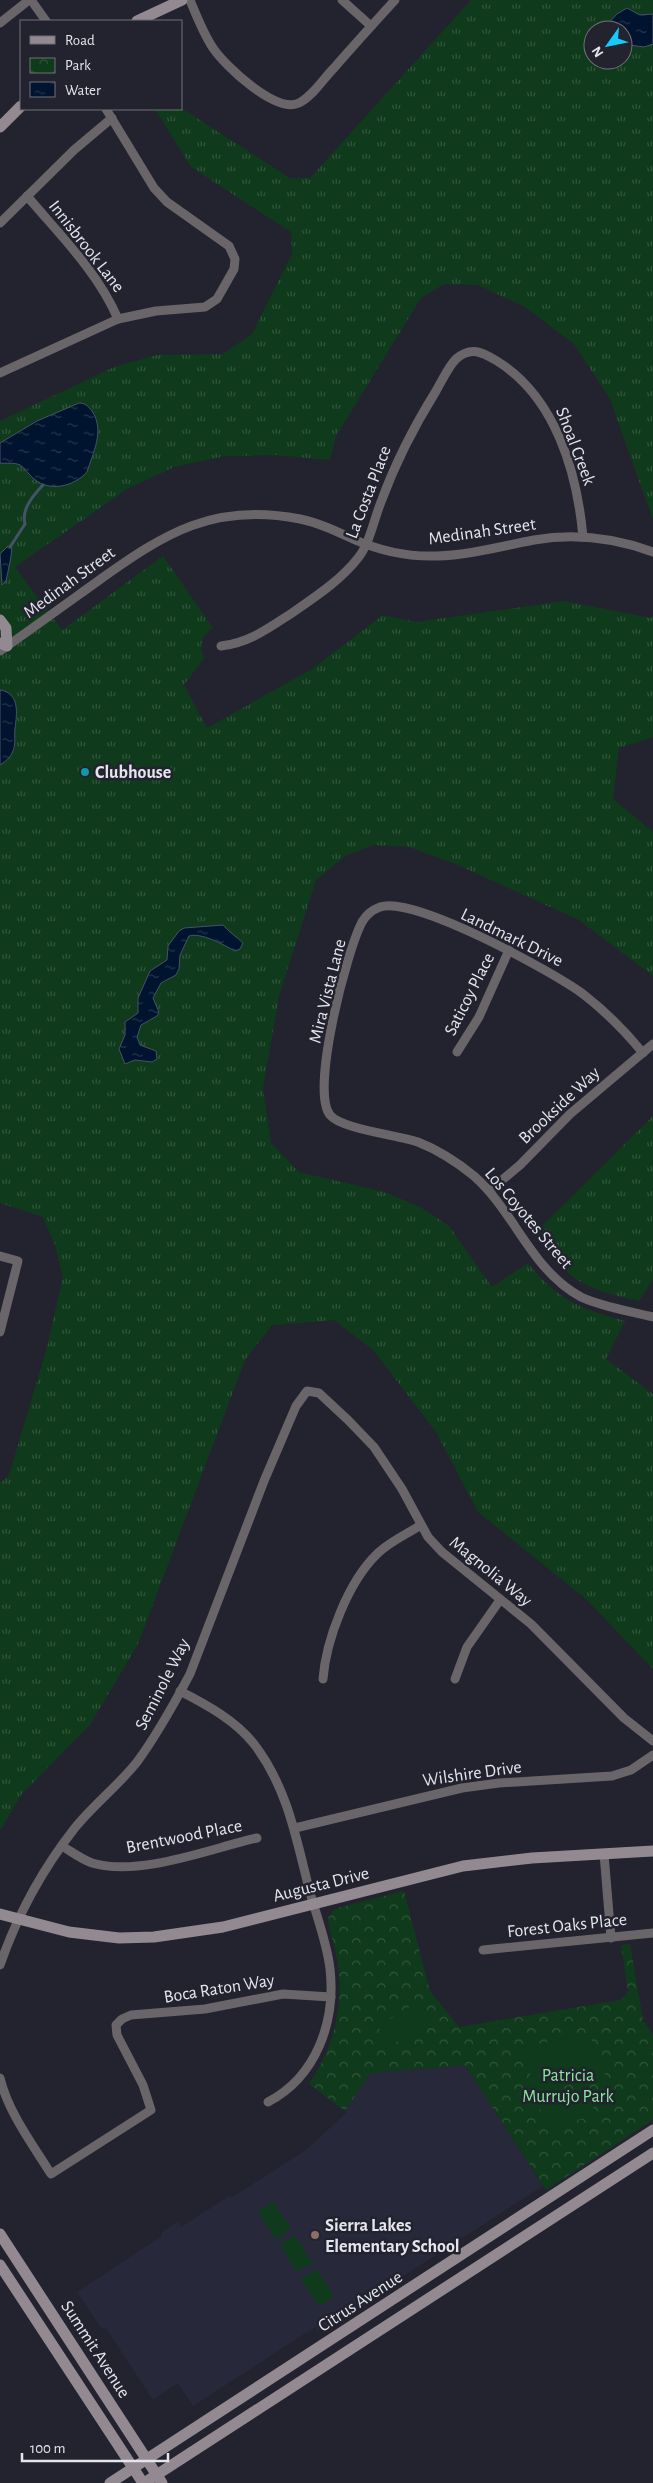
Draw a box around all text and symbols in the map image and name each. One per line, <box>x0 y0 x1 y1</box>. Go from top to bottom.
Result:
legend <box>20 20 182 110</box>
north arrow <box>583 20 633 70</box>
text: Road <box>65 33 95 48</box>
text: N <box>589 44 606 59</box>
text: Park <box>65 58 91 73</box>
text: Water <box>65 83 101 98</box>
street label: Innisbrook Lane <box>45 197 127 296</box>
street label: Shoal Creek <box>552 405 598 489</box>
street label: La Costa Place <box>343 444 395 541</box>
street label: Medinah Street <box>427 516 537 548</box>
street label: Medinah Street <box>21 544 119 622</box>
place label: Clubhouse <box>95 764 171 782</box>
marker: Clubhouse <box>79 766 91 778</box>
street label: Landmark Drive <box>458 905 565 970</box>
street label: Mira Vista Lane <box>306 937 350 1045</box>
street label: Saticoy Place <box>441 950 498 1039</box>
street label: Brookside Way <box>516 1064 604 1148</box>
street label: Los Coyotes Street <box>481 1165 576 1273</box>
street label: Magnolia Way <box>446 1533 535 1610</box>
street label: Seminole Way <box>132 1636 194 1733</box>
street label: Wilshire Drive <box>421 1758 523 1790</box>
street label: Brentwood Place <box>125 1817 244 1857</box>
street label: Augusta Drive <box>271 1864 371 1906</box>
street label: Forest Oaks Place <box>506 1911 628 1941</box>
street label: Boca Raton Way <box>163 1971 276 2007</box>
park label: Patricia Murrujo Park <box>522 2067 614 2106</box>
place label: Sierra Lakes Elementary School <box>325 2217 460 2256</box>
marker: Sierra Lakes Elementary School <box>309 2229 321 2241</box>
street label: Citrus Avenue <box>315 2268 406 2336</box>
street label: Summit Avenue <box>57 2298 133 2401</box>
scale bar <box>22 2430 169 2462</box>
text: 100 m <box>30 2441 65 2456</box>

